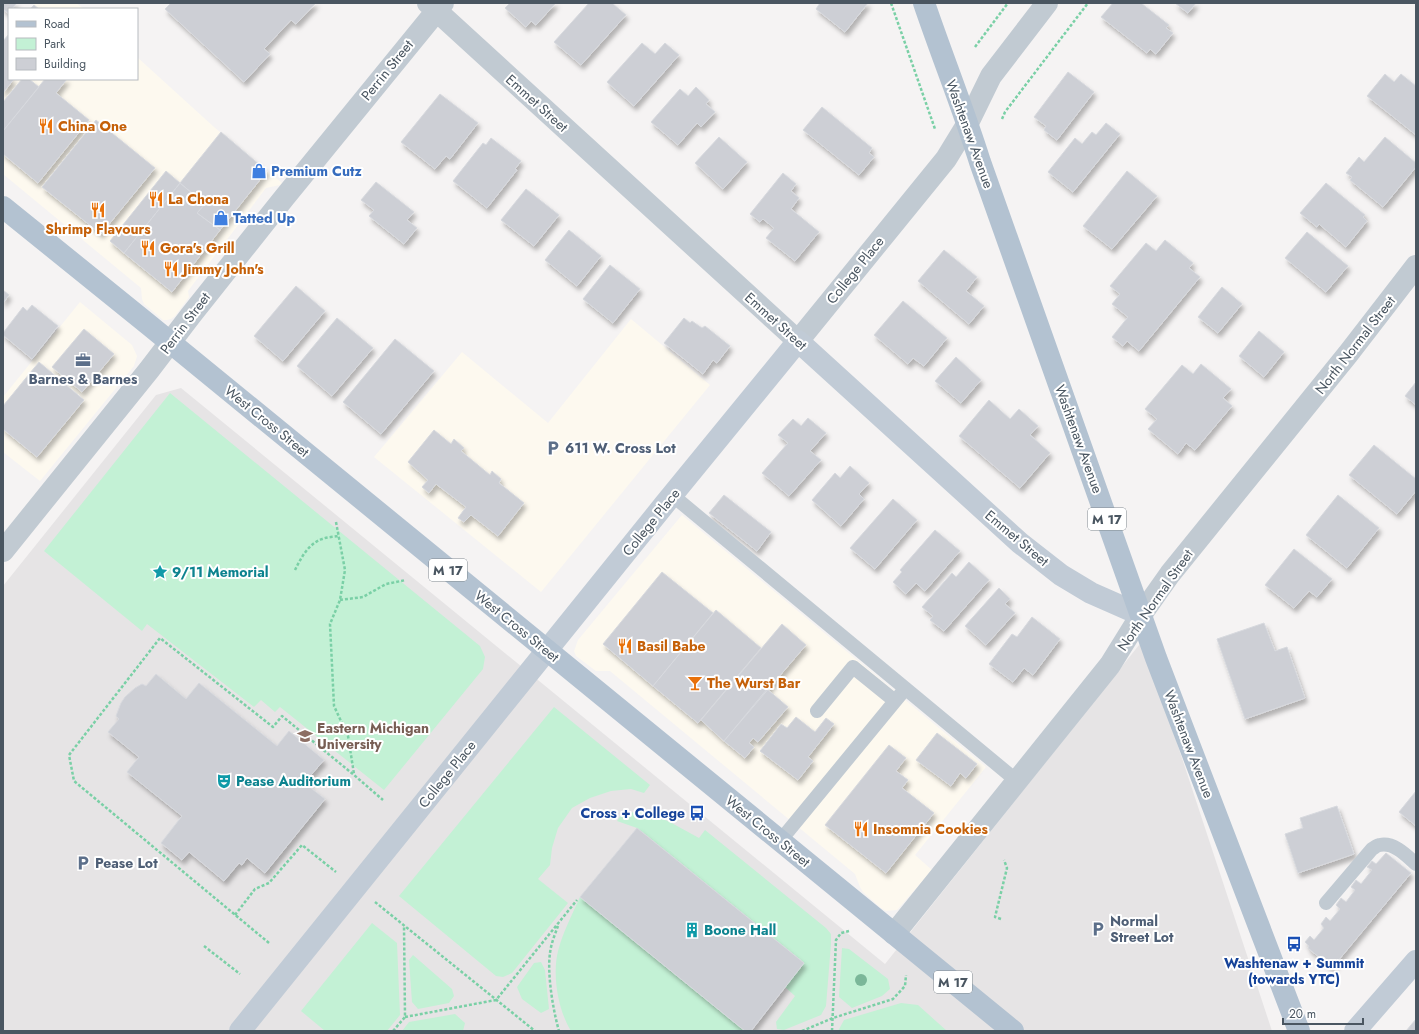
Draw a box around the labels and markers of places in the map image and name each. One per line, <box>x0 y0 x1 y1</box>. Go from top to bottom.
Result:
place label: China One <box>58 116 127 136</box>
restaurant icon: China One <box>37 117 55 135</box>
place label: Premium Cutz <box>271 161 362 181</box>
shop icon: Premium Cutz <box>250 162 268 180</box>
place label: La Chona <box>168 189 229 209</box>
restaurant icon: La Chona <box>147 190 165 208</box>
restaurant icon: Shrimp Flavours <box>89 201 107 219</box>
place label: Tatted Up <box>233 208 296 228</box>
shop icon: Tatted Up <box>212 209 230 227</box>
place label: Shrimp Flavours <box>45 219 151 239</box>
place label: Gora's Grill <box>160 238 235 258</box>
restaurant icon: Gora's Grill <box>139 239 157 257</box>
place label: Jimmy John's <box>180 259 264 279</box>
restaurant icon: Jimmy John's <box>162 260 180 278</box>
office icon: Barnes & Barnes <box>74 351 92 369</box>
place label: Barnes & Barnes <box>28 369 138 389</box>
place label: 611 W. Cross Lot <box>565 438 676 458</box>
parking icon: 611 W. Cross Lot <box>544 439 562 457</box>
place label: 9/11 Memorial <box>172 562 269 582</box>
place icon: 9/11 Memorial <box>151 563 169 581</box>
place label: Basil Babe <box>637 636 706 656</box>
restaurant icon: Basil Babe <box>616 637 634 655</box>
place label: The Wurst Bar <box>707 673 801 693</box>
bar icon: The Wurst Bar <box>686 674 704 692</box>
place label: Eastern Michigan University <box>317 718 429 754</box>
school or university icon: Eastern Michigan University <box>296 727 314 745</box>
place label: Pease Auditorium <box>236 771 351 791</box>
theatre icon: Pease Auditorium <box>215 772 233 790</box>
place label: Cross + College <box>581 803 685 823</box>
bus stop icon: Cross + College <box>688 804 706 822</box>
place label: Insomnia Cookies <box>873 819 989 839</box>
restaurant icon: Insomnia Cookies <box>852 820 870 838</box>
place label: Pease Lot <box>95 853 158 873</box>
parking icon: Pease Lot <box>74 854 92 872</box>
place label: Normal Street Lot <box>1110 911 1174 947</box>
place label: Boone Hall <box>704 920 776 940</box>
parking icon: Normal Street Lot <box>1089 920 1107 938</box>
building icon: Boone Hall <box>683 921 701 939</box>
bus stop icon: Washtenaw + Summit (towards YTC) <box>1285 935 1303 953</box>
place label: Washtenaw + Summit (towards YTC) <box>1224 953 1365 989</box>

